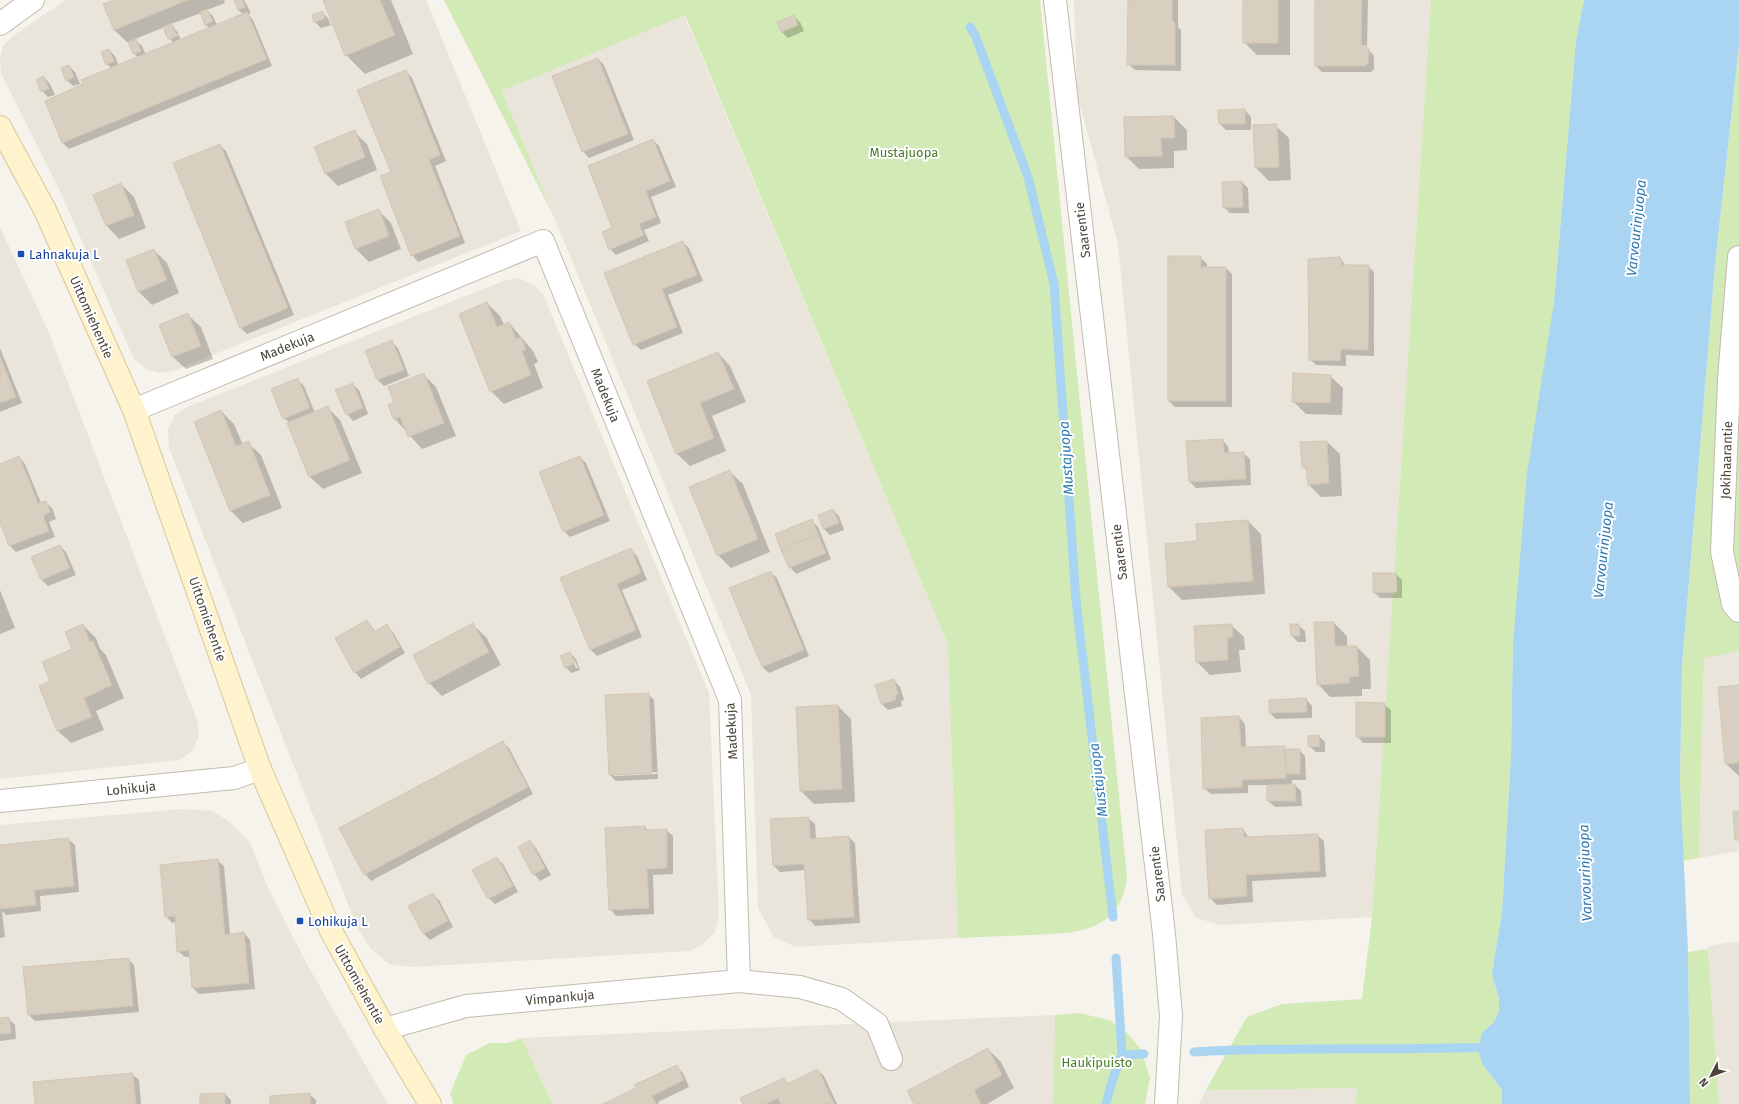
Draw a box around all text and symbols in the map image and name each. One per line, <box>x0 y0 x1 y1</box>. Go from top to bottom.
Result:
park label: Mustajuopa <box>870 145 938 160</box>
water label: Varvourinjuopa <box>1623 179 1650 277</box>
street label: Saarentie <box>1072 201 1093 259</box>
place label: Lahnakuja L <box>29 247 100 262</box>
marker: Lahnakuja L <box>16 249 26 259</box>
street label: Uittomiehentie <box>67 274 116 361</box>
street label: Madekuja <box>258 329 316 364</box>
street label: Madekuja <box>588 366 623 424</box>
water label: Mustajuopa <box>1055 420 1078 496</box>
street label: Jokihaarantie <box>1718 421 1735 499</box>
water label: Varvourinjuopa <box>1590 501 1617 599</box>
street label: Saarentie <box>1109 523 1130 581</box>
street label: Uittomiehentie <box>186 575 229 664</box>
street label: Madekuja <box>723 702 740 760</box>
water label: Mustajuopa <box>1086 742 1111 818</box>
street label: Lohikuja <box>105 778 157 799</box>
water label: Varvourinjuopa <box>1575 824 1596 922</box>
street label: Saarentie <box>1147 845 1168 903</box>
place label: Lohikuja L <box>308 914 368 929</box>
marker: Lohikuja L <box>295 916 305 926</box>
street label: Uittomiehentie <box>331 942 388 1027</box>
street label: Vimpankuja <box>525 987 595 1008</box>
park label: Haukipuisto <box>1062 1055 1132 1070</box>
north arrow <box>1691 1056 1731 1096</box>
text: N <box>1697 1075 1711 1089</box>

